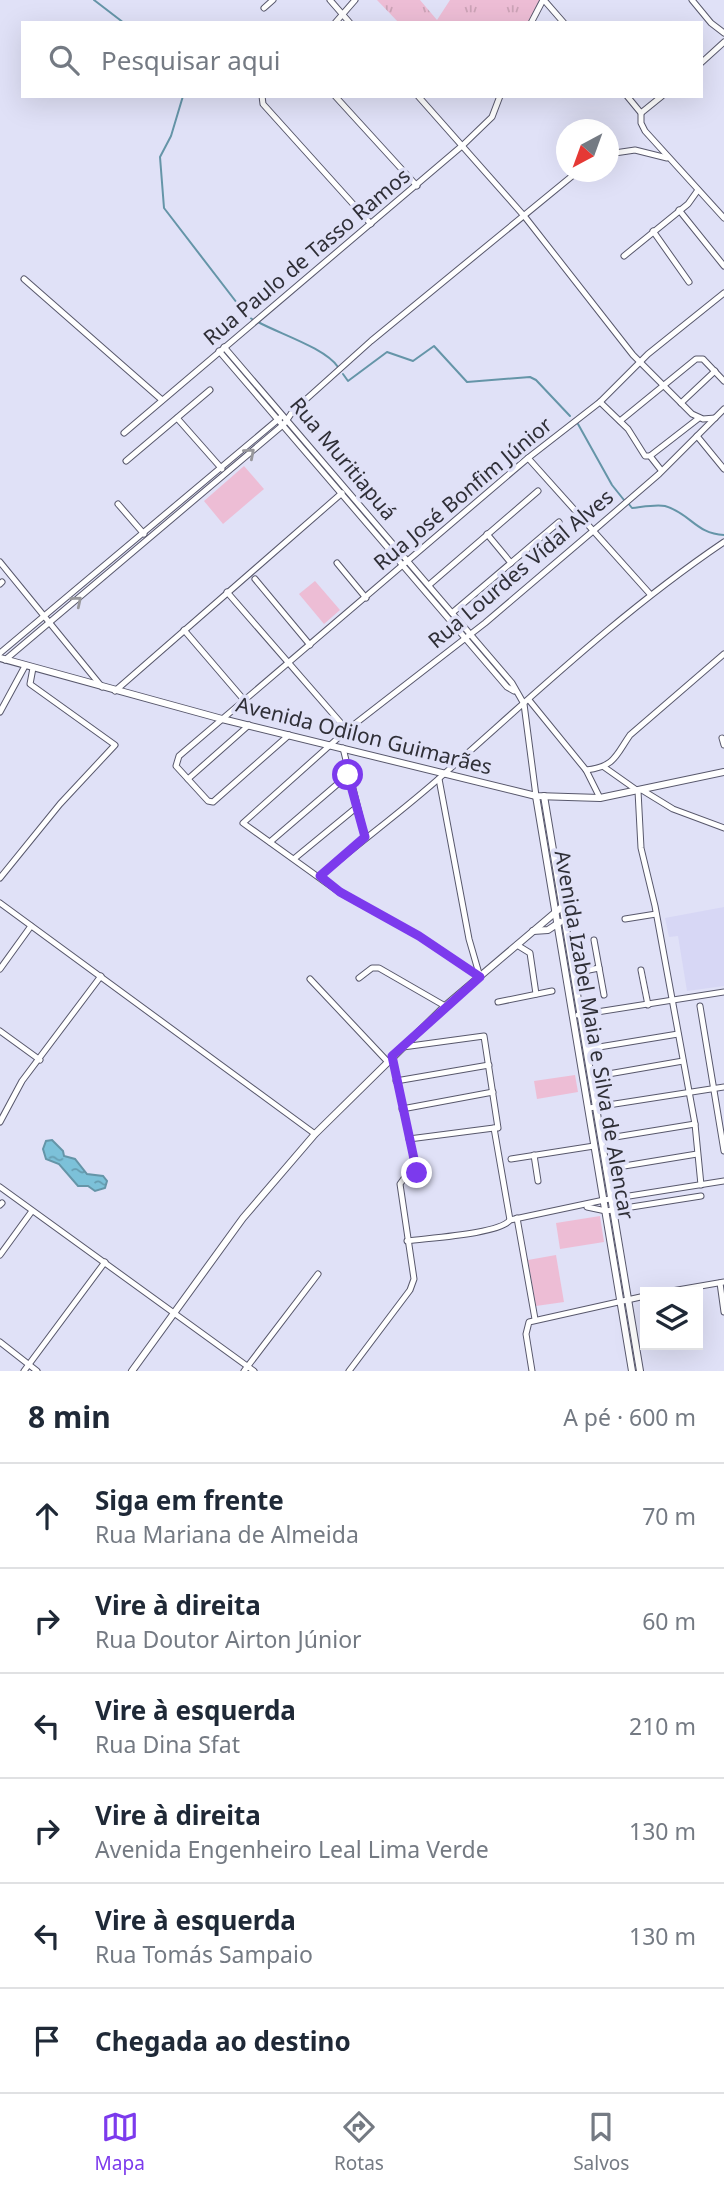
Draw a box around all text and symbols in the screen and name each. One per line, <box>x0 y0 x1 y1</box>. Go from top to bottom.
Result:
search box <box>21 21 703 98</box>
icon: search <box>45 41 83 79</box>
text: Pesquisar aqui <box>101 42 281 78</box>
north arrow <box>556 119 619 182</box>
street label: Rua Paulo de Tasso Ramos <box>197 161 416 351</box>
street label: Rua Muritiapuá <box>284 391 403 526</box>
street label: Rua José Bonfim Júnior <box>367 410 558 576</box>
one-way arrow <box>242 449 255 461</box>
street label: Rua Lourdes Vídal Alves <box>422 482 619 654</box>
one-way arrow <box>68 597 81 609</box>
street label: Avenida Odilon Guimarães <box>233 690 495 780</box>
route start <box>332 759 363 790</box>
street label: Avenida Izabel Maia e Silva de Alencar <box>549 848 641 1222</box>
route end <box>401 1157 432 1188</box>
map controls <box>640 1287 703 1350</box>
button: layers <box>640 1287 703 1350</box>
text: 8 min <box>28 1396 111 1437</box>
text: A pé · 600 m <box>563 1401 696 1433</box>
text: Siga em frente <box>95 1482 284 1518</box>
icon: ahead <box>28 1497 66 1535</box>
text: 70 m <box>642 1500 696 1532</box>
text: Rua Mariana de Almeida <box>95 1518 359 1550</box>
text: Vire à direita <box>95 1587 261 1623</box>
icon: right <box>28 1602 66 1640</box>
text: 60 m <box>642 1605 696 1637</box>
text: Rua Doutor Airton Júnior <box>95 1623 362 1655</box>
text: Vire à esquerda <box>95 1692 296 1728</box>
icon: left <box>28 1707 66 1745</box>
text: 210 m <box>629 1710 696 1742</box>
text: Rua Dina Sfat <box>95 1728 240 1760</box>
text: Vire à direita <box>95 1797 261 1833</box>
icon: right <box>28 1812 66 1850</box>
text: 130 m <box>629 1815 696 1847</box>
text: Avenida Engenheiro Leal Lima Verde <box>95 1833 489 1865</box>
text: Vire à esquerda <box>95 1902 296 1938</box>
icon: left <box>28 1917 66 1955</box>
text: 130 m <box>629 1920 696 1952</box>
text: Rua Tomás Sampaio <box>95 1938 313 1970</box>
icon: arrive <box>28 2022 66 2060</box>
text: Chegada ao destino <box>95 2023 351 2059</box>
tab: Mapa <box>95 2108 145 2176</box>
tab: Rotas <box>334 2108 384 2176</box>
tab: Salvos <box>573 2108 629 2176</box>

